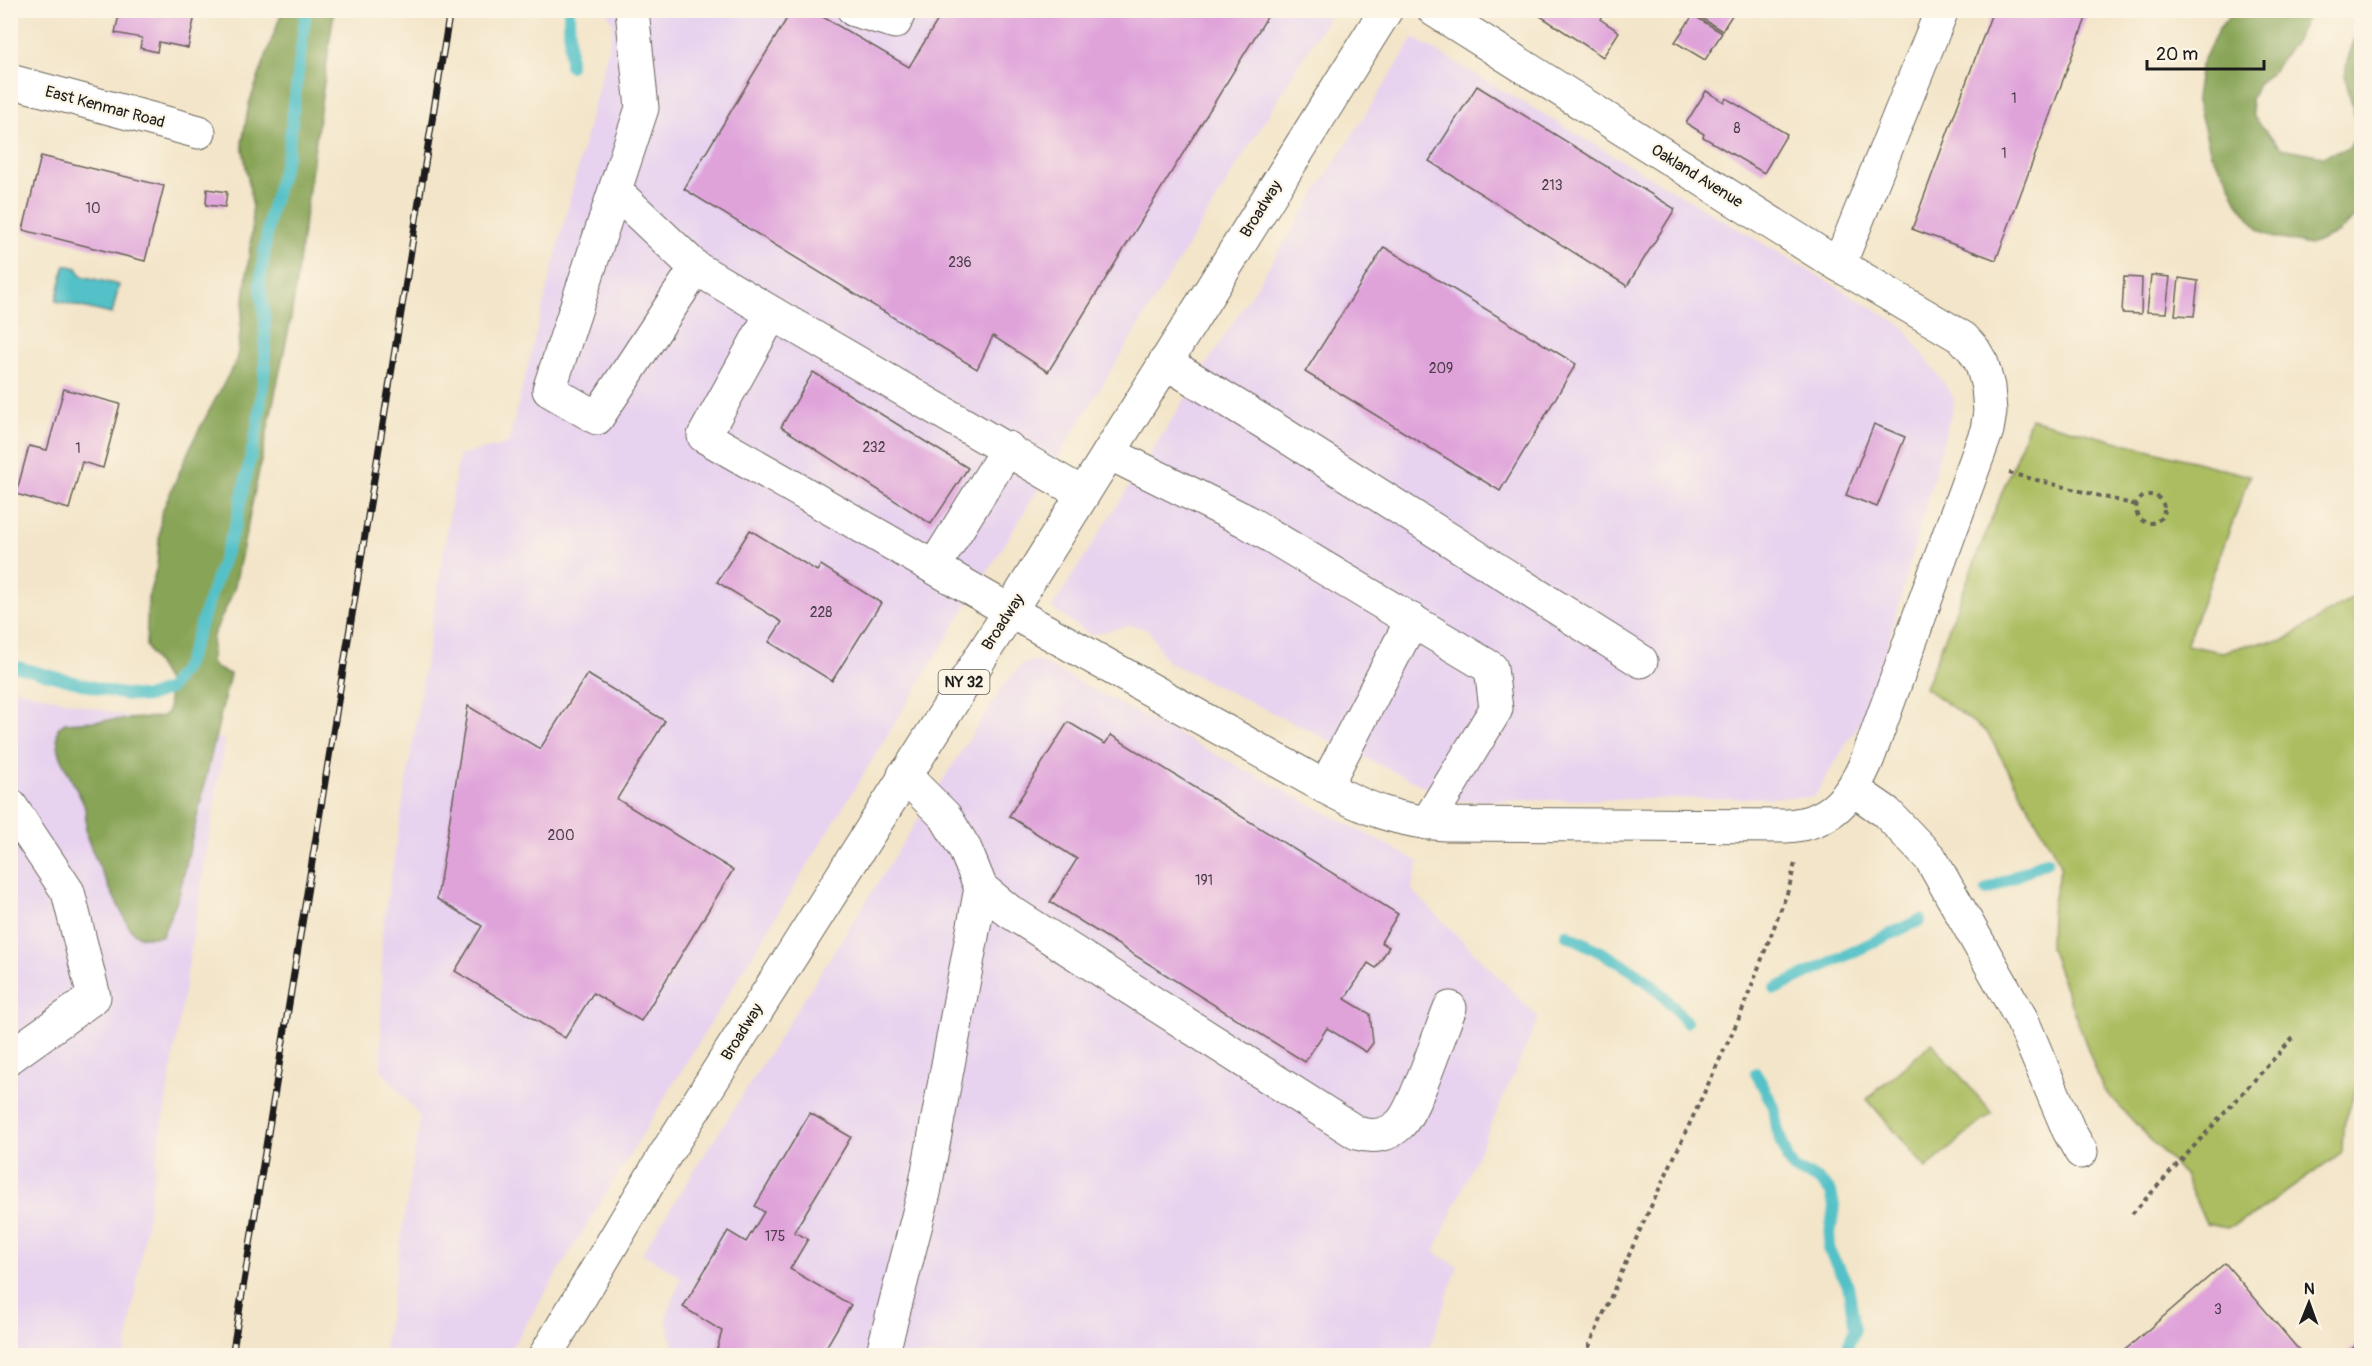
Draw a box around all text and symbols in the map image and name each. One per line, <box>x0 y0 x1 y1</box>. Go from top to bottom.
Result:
scale bar <box>2147 33 2264 71</box>
text: 20 m <box>2156 43 2198 66</box>
street label: East Kenmar Road <box>43 81 167 133</box>
house number: 1 <box>2011 90 2017 107</box>
house number: 8 <box>1733 120 1741 137</box>
street label: Oakland Avenue <box>1647 140 1747 212</box>
house number: 1 <box>2001 145 2007 162</box>
street label: Broadway <box>1236 177 1286 241</box>
house number: 213 <box>1541 177 1563 194</box>
house number: 10 <box>85 200 101 217</box>
house number: 236 <box>948 254 972 271</box>
house number: 209 <box>1429 360 1453 377</box>
house number: 232 <box>862 439 886 456</box>
house number: 1 <box>75 440 81 457</box>
street label: Broadway <box>977 590 1029 654</box>
house number: 228 <box>810 604 832 621</box>
road number: NY 32 <box>938 670 990 694</box>
house number: 200 <box>548 827 574 844</box>
house number: 191 <box>1195 872 1213 889</box>
street label: Broadway <box>717 1000 767 1064</box>
house number: 175 <box>765 1228 785 1245</box>
north arrow <box>2279 1273 2339 1333</box>
text: N <box>2304 1279 2315 1299</box>
house number: 3 <box>2214 1301 2222 1318</box>

